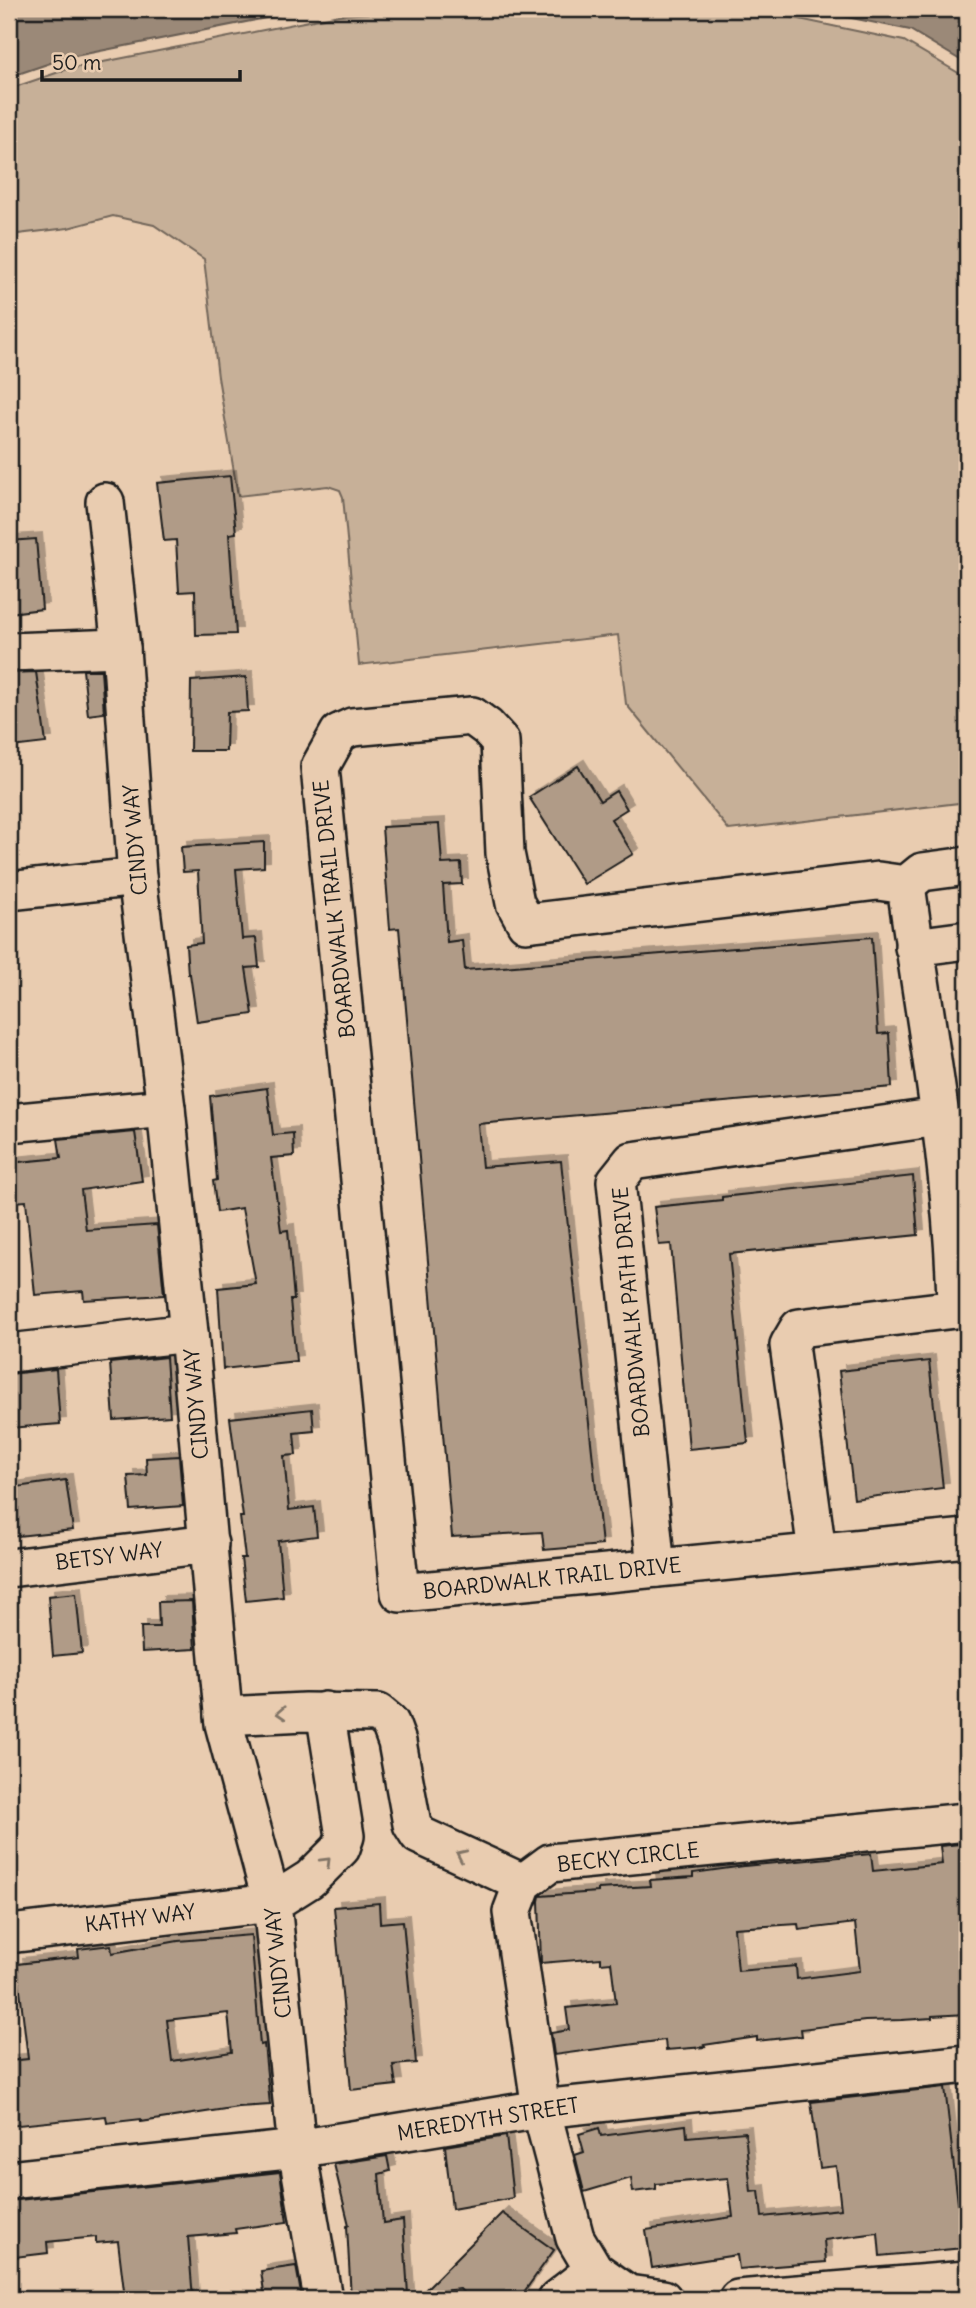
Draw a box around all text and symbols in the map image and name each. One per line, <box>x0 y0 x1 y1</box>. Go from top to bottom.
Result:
scale bar <box>42 38 240 82</box>
text: 50 m <box>52 49 101 76</box>
street label: BOARDWALK TRAIL DRIVE <box>307 779 361 1039</box>
street label: CINDY WAY <box>117 783 153 897</box>
street label: BOARDWALK PATH DRIVE <box>607 1186 655 1438</box>
street label: CINDY WAY <box>178 1347 214 1461</box>
street label: BETSY WAY <box>54 1536 165 1576</box>
street label: BOARDWALK TRAIL DRIVE <box>422 1551 682 1605</box>
one-way arrow <box>275 1705 286 1720</box>
street label: BECKY CIRCLE <box>555 1836 701 1878</box>
one-way arrow <box>456 1849 468 1863</box>
one-way arrow <box>318 1857 331 1870</box>
street label: KATHY WAY <box>83 1898 197 1938</box>
street label: CINDY WAY <box>259 1906 297 2020</box>
street label: MEREDYTH STREET <box>395 2091 581 2147</box>

